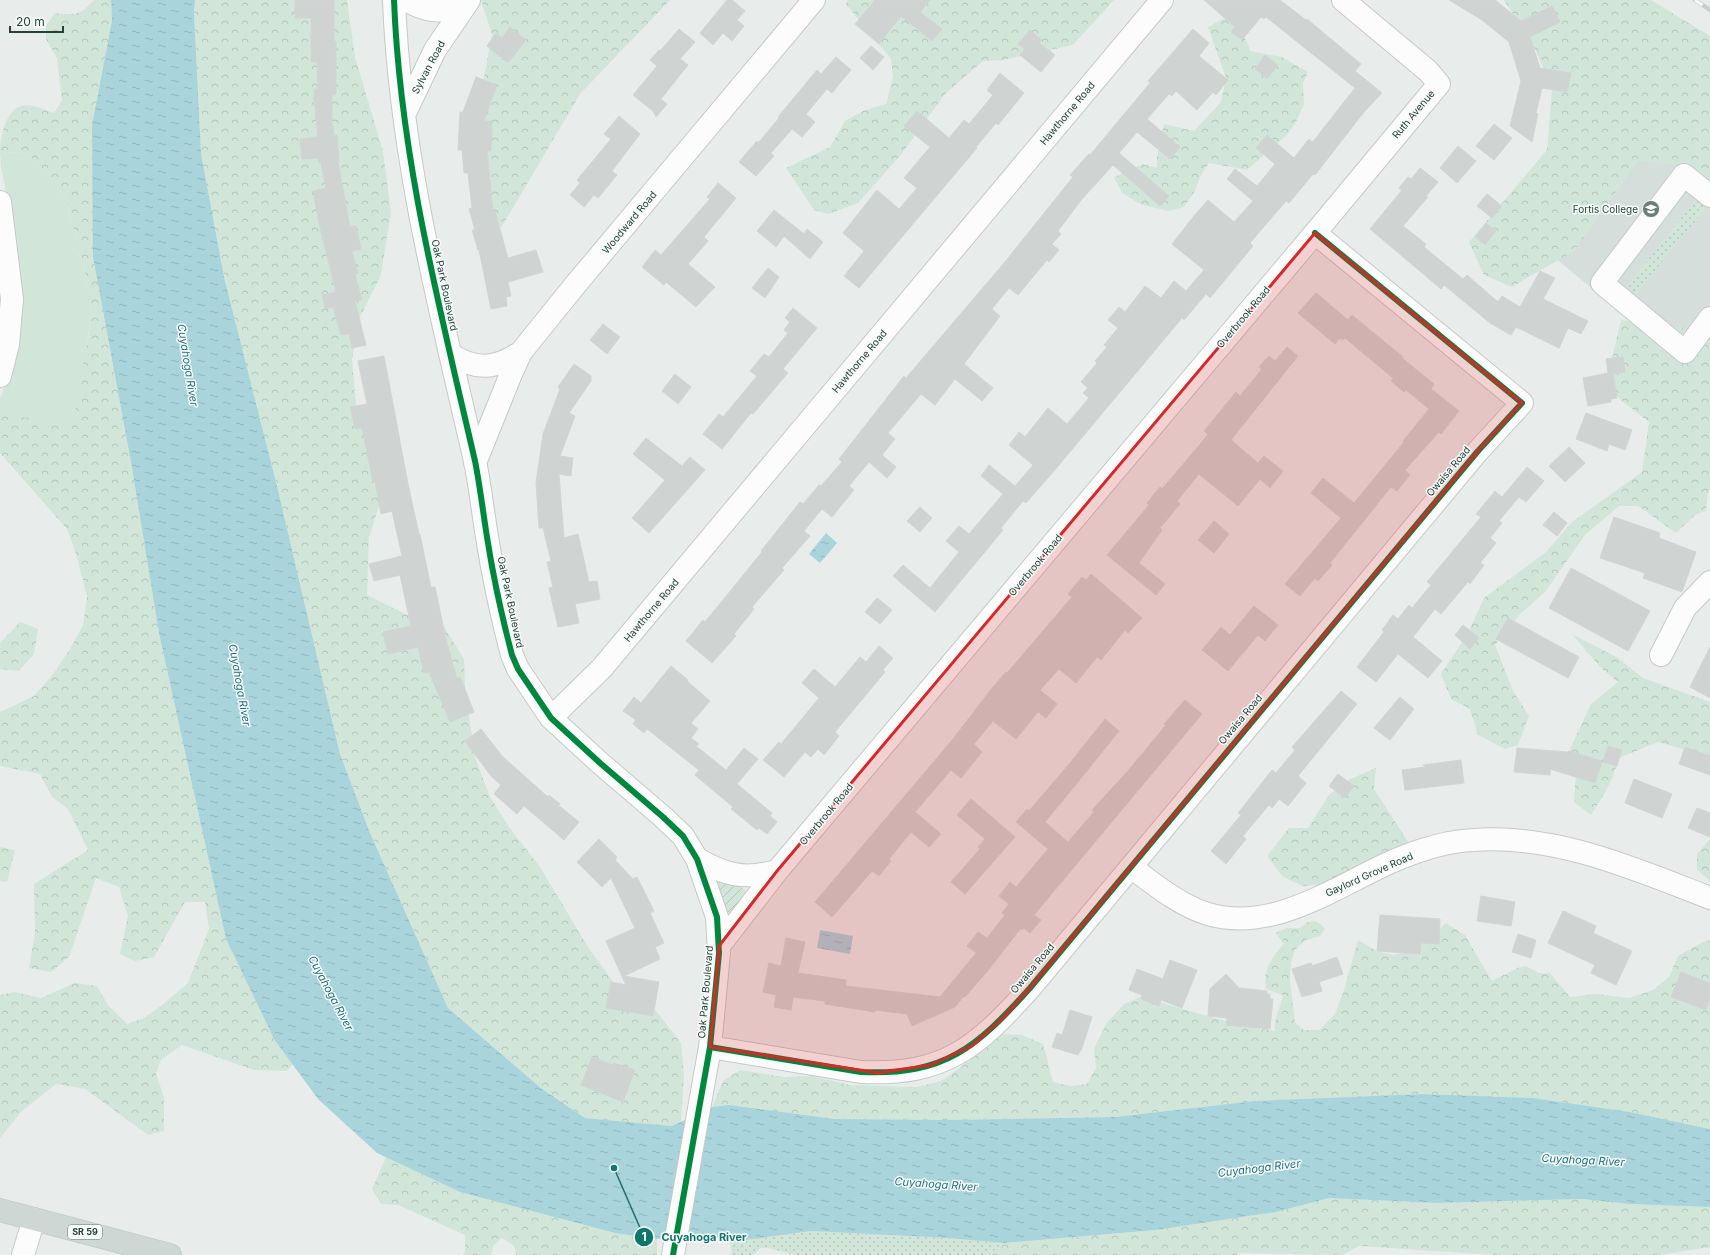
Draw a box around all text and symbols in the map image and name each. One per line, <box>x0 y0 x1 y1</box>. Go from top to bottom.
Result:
scale bar <box>10 8 63 34</box>
text: 20 m <box>16 14 45 29</box>
street label: Sylvan Road <box>409 38 447 96</box>
street label: Hawthorne Road <box>1037 79 1097 147</box>
street label: Ruth Avenue <box>1389 87 1437 141</box>
street label: Woodward Road <box>599 188 659 256</box>
school or university icon: Fortis College <box>1641 199 1661 219</box>
place label: Fortis College <box>1573 203 1638 215</box>
street label: Oak Park Boulevard <box>429 238 461 332</box>
street label: Overbrook Road <box>1214 284 1272 350</box>
water label: Cuyahoga River <box>175 323 202 408</box>
street label: Hawthorne Road <box>829 327 889 395</box>
street label: Owaisa Road <box>1424 444 1472 498</box>
street label: Overbrook Road <box>1006 532 1064 598</box>
street label: Oak Park Boulevard <box>495 555 527 649</box>
street label: Hawthorne Road <box>621 576 681 644</box>
water label: Cuyahoga River <box>226 643 254 728</box>
street label: Owaisa Road <box>1216 692 1264 746</box>
street label: Overbrook Road <box>797 781 855 847</box>
street label: Gaylord Grove Road <box>1323 849 1415 899</box>
street label: Owaisa Road <box>1008 941 1056 995</box>
street label: Oak Park Boulevard <box>695 945 715 1039</box>
water label: Cuyahoga River <box>305 953 357 1034</box>
water label: Cuyahoga River <box>1541 1151 1626 1169</box>
water label: Cuyahoga River <box>1217 1156 1302 1180</box>
water label: Cuyahoga River <box>894 1174 979 1194</box>
road number: SR 59 <box>68 1225 102 1239</box>
callout: Cuyahoga River <box>634 1225 755 1248</box>
text: 1 <box>641 1229 647 1244</box>
text: Cuyahoga River <box>661 1230 747 1244</box>

